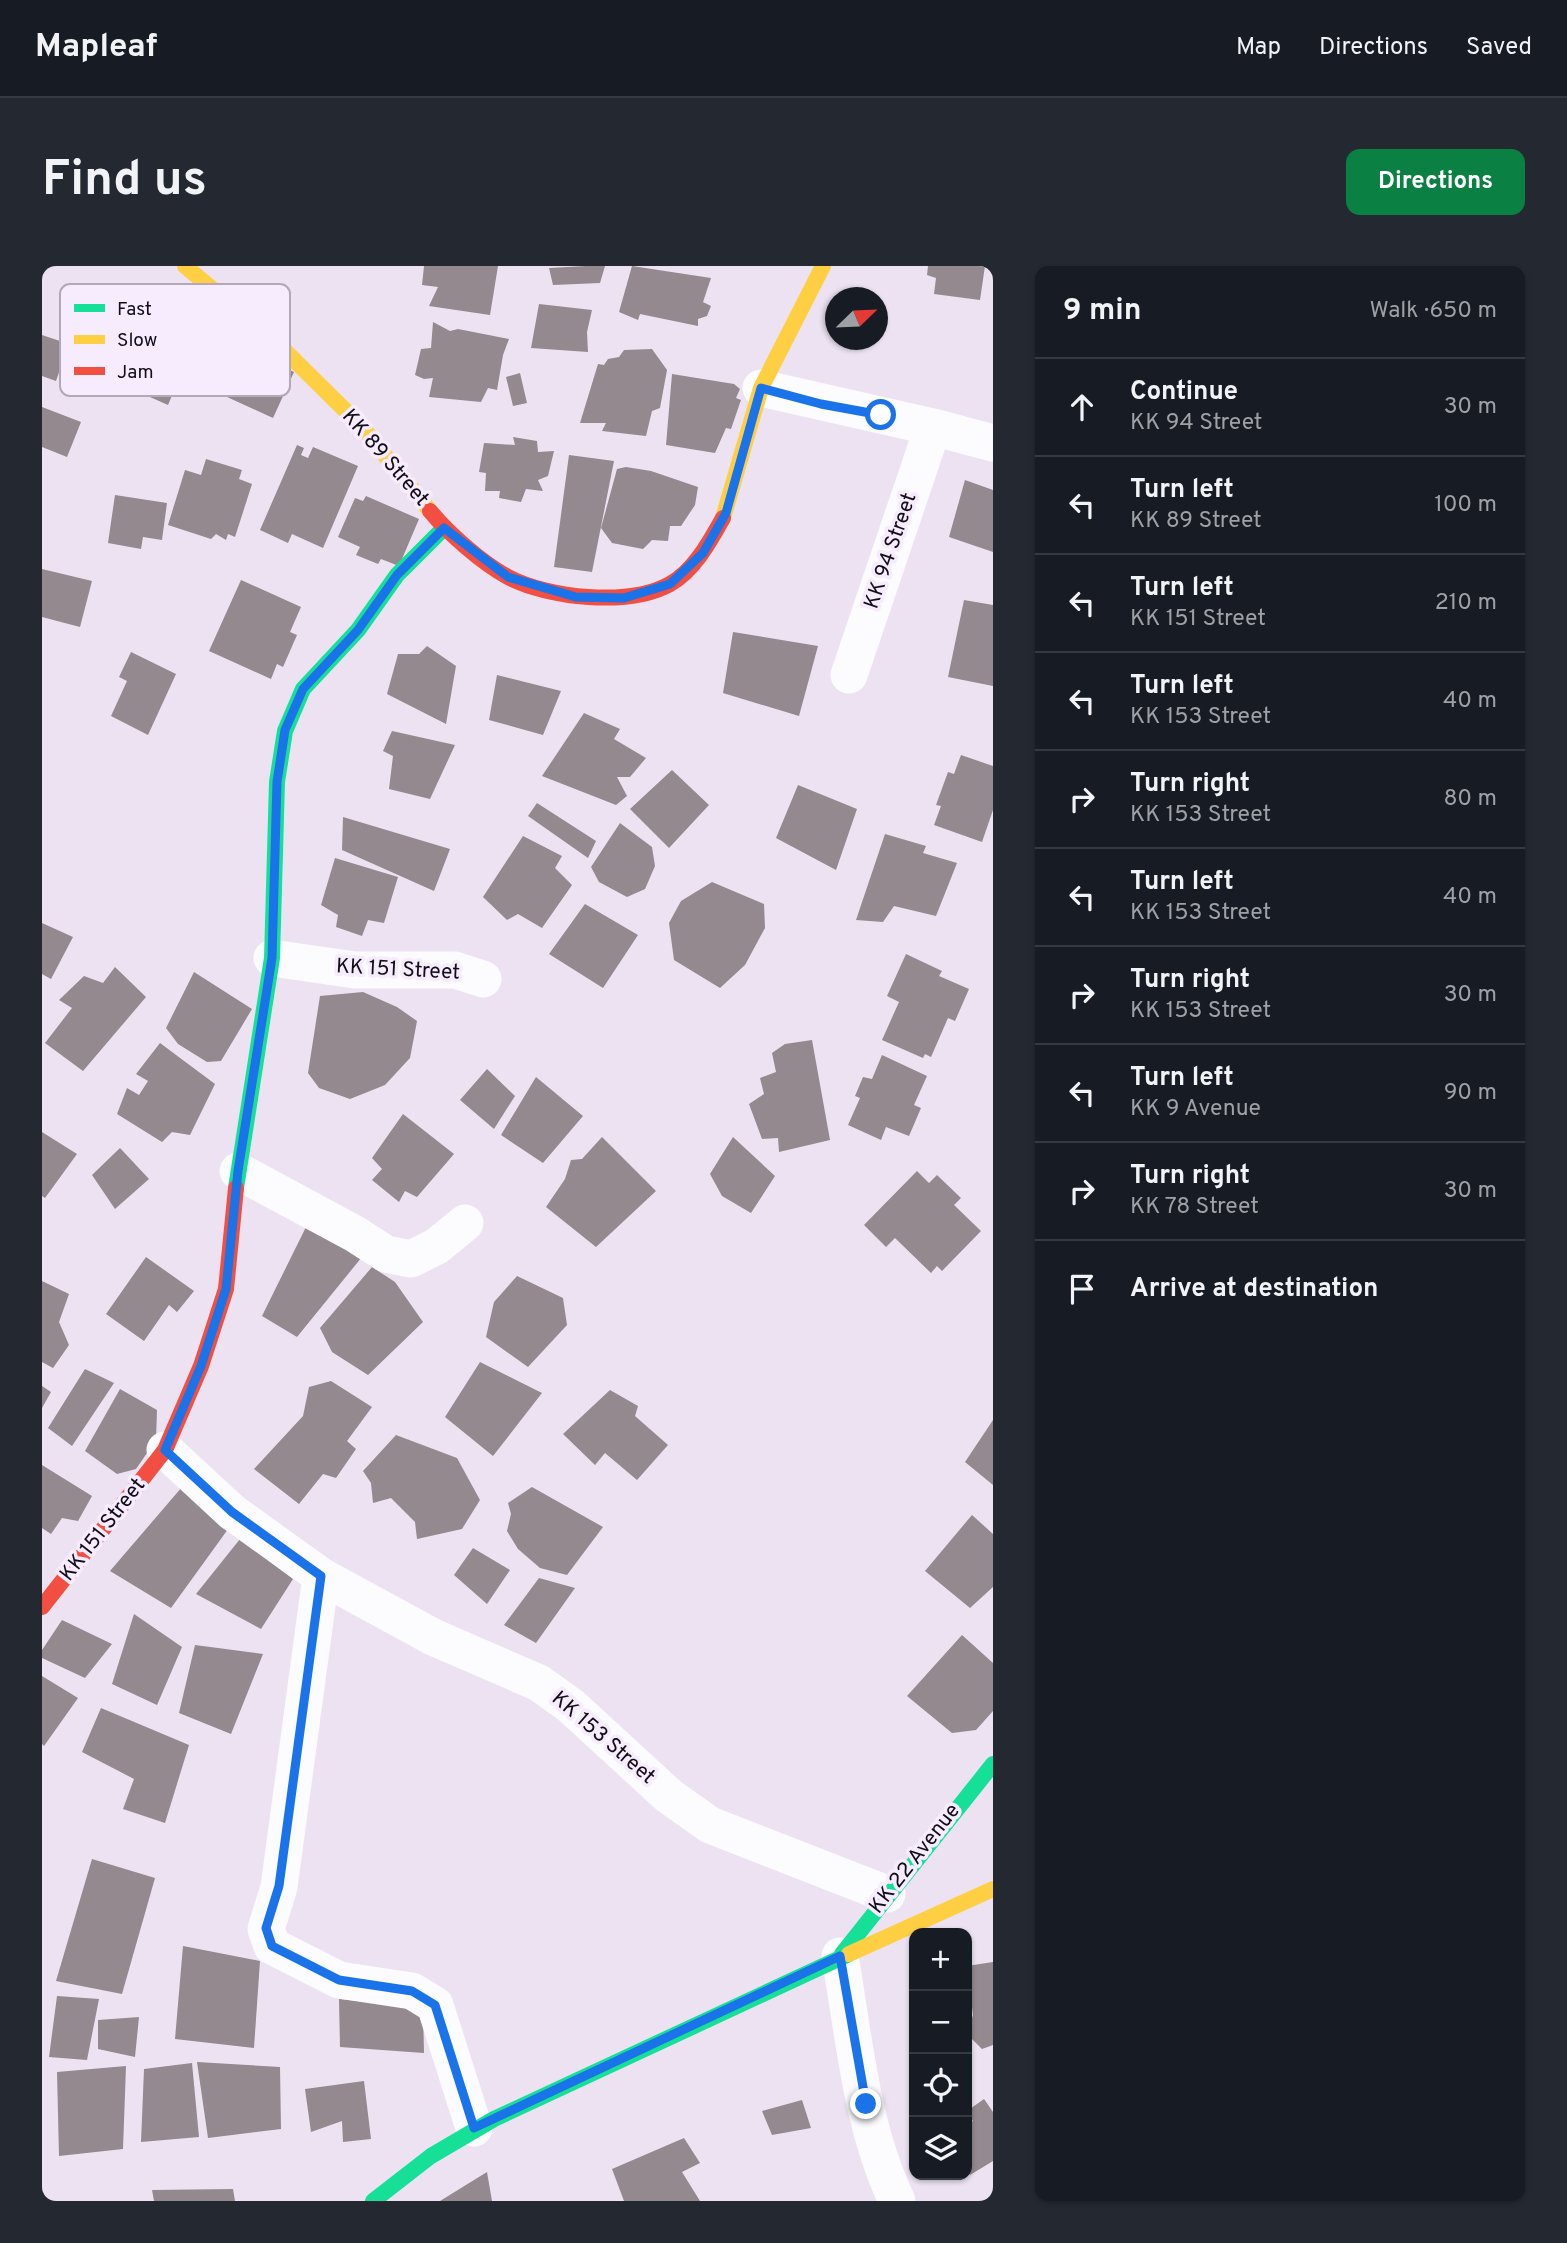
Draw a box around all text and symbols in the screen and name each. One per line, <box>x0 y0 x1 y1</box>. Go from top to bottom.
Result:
text: Mapleaf <box>35 27 158 69</box>
text: Map <box>1236 33 1281 63</box>
text: Directions <box>1319 33 1428 63</box>
text: Saved <box>1466 33 1532 63</box>
button: Directions <box>1346 149 1525 215</box>
text: Find us <box>42 151 207 213</box>
legend <box>60 284 290 396</box>
north arrow <box>825 287 888 350</box>
text: 9 min <box>1063 293 1141 330</box>
text: Walk · 650 m <box>1369 297 1497 326</box>
text: Fast <box>117 298 152 322</box>
text: Slow <box>117 329 157 353</box>
text: Jam <box>117 361 154 385</box>
text: Continue <box>1130 376 1238 409</box>
icon: ahead <box>1063 388 1101 426</box>
text: 30 m <box>1444 393 1497 422</box>
route start <box>865 399 896 430</box>
street label: KK 89 Street <box>335 404 435 512</box>
text: KK 94 Street <box>1130 409 1262 438</box>
text: Turn left <box>1130 474 1234 507</box>
icon: left <box>1063 486 1101 524</box>
street label: KK 94 Street <box>859 489 923 613</box>
text: 100 m <box>1434 491 1497 520</box>
text: KK 89 Street <box>1130 507 1262 536</box>
text: Turn left <box>1130 572 1234 605</box>
icon: left <box>1063 584 1101 622</box>
text: 210 m <box>1435 589 1497 618</box>
text: KK 151 Street <box>1130 605 1266 634</box>
text: Turn left <box>1130 670 1234 703</box>
icon: left <box>1063 682 1101 720</box>
text: 40 m <box>1443 687 1497 716</box>
text: KK 153 Street <box>1130 703 1271 732</box>
text: Turn right <box>1130 768 1250 801</box>
icon: right <box>1063 780 1101 818</box>
text: 80 m <box>1444 785 1497 814</box>
text: KK 153 Street <box>1130 801 1271 830</box>
text: Turn left <box>1130 866 1234 899</box>
icon: left <box>1063 878 1101 916</box>
text: 40 m <box>1443 883 1497 912</box>
text: KK 153 Street <box>1130 899 1271 928</box>
street label: KK 151 Street <box>335 953 461 987</box>
text: Turn right <box>1130 964 1250 997</box>
icon: right <box>1063 976 1101 1014</box>
text: 30 m <box>1444 981 1497 1010</box>
text: KK 153 Street <box>1130 997 1271 1026</box>
text: Turn left <box>1130 1062 1234 1095</box>
icon: left <box>1063 1074 1101 1112</box>
text: 90 m <box>1444 1079 1497 1108</box>
text: KK 9 Avenue <box>1130 1095 1261 1124</box>
text: Turn right <box>1130 1160 1250 1193</box>
icon: right <box>1063 1172 1101 1210</box>
text: 30 m <box>1444 1177 1497 1206</box>
text: KK 78 Street <box>1130 1193 1259 1222</box>
icon: arrive <box>1063 1270 1101 1308</box>
text: Arrive at destination <box>1130 1273 1378 1306</box>
street label: KK 151 Street <box>54 1473 152 1587</box>
street label: KK 153 Street <box>546 1686 660 1790</box>
street label: KK 22 Avenue <box>864 1798 966 1920</box>
map controls <box>909 1928 972 2180</box>
button: + <box>909 1928 972 1991</box>
button: − <box>909 1991 972 2054</box>
button: locate <box>909 2054 972 2117</box>
route end <box>850 2088 881 2119</box>
button: layers <box>909 2117 972 2180</box>

